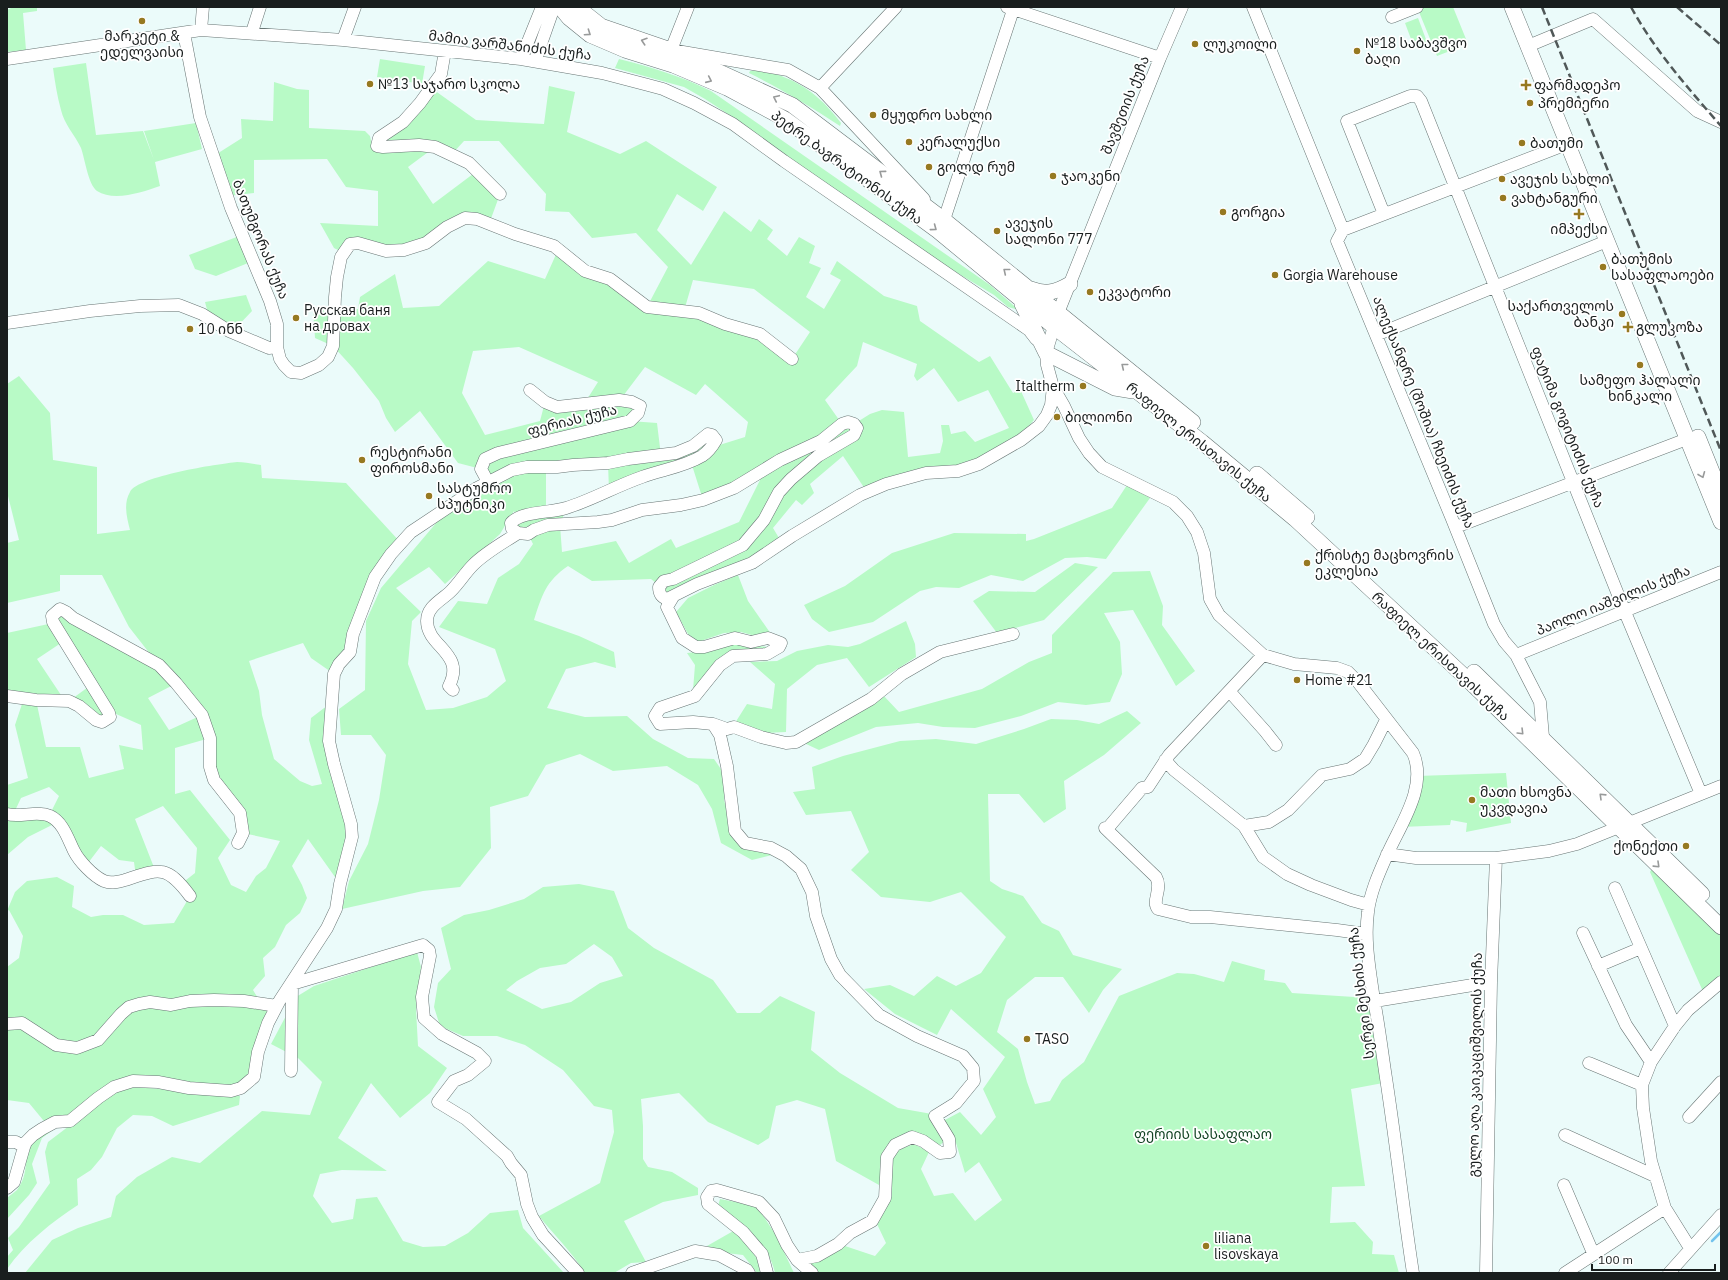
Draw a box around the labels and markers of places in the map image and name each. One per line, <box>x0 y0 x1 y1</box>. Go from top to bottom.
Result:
marker: მარკეტი & ედელვაისი <box>137 16 147 26</box>
place label: მარკეტი & ედელვაისი <box>100 27 184 61</box>
place label: №18 საბავშვო ბაღი <box>1365 34 1467 68</box>
place label: ლუკოილი <box>1203 35 1277 53</box>
marker: ლუკოილი <box>1190 39 1200 49</box>
marker: №18 საბავშვო ბაღი <box>1352 46 1362 56</box>
place label: №13 საჯარო სკოლა <box>378 75 520 93</box>
place label: ფარმადეპო <box>1534 76 1620 94</box>
marker: №13 საჯარო სკოლა <box>365 79 375 89</box>
marker: ფარმადეპო <box>1521 80 1531 90</box>
place label: პრემიერი <box>1538 94 1609 112</box>
marker: პრემიერი <box>1525 98 1535 108</box>
place label: მყუდრო სახლი <box>881 106 992 124</box>
marker: მყუდრო სახლი <box>868 110 878 120</box>
place label: კერალუქსი <box>917 133 1000 151</box>
place label: ბათუმი <box>1530 134 1583 152</box>
marker: კერალუქსი <box>904 137 914 147</box>
marker: ბათუმი <box>1517 138 1527 148</box>
place label: გოლდ რუმ <box>937 158 1015 176</box>
marker: გოლდ რუმ <box>924 162 934 172</box>
place label: ჯაოკენი <box>1061 167 1120 185</box>
place label: ავეჯის სახლი <box>1510 170 1609 188</box>
marker: ჯაოკენი <box>1048 171 1058 181</box>
marker: ავეჯის სახლი <box>1497 174 1507 184</box>
place label: ვახტანგური <box>1511 189 1598 207</box>
marker: ვახტანგური <box>1498 193 1508 203</box>
place label: გორგია <box>1231 203 1285 221</box>
marker: გორგია <box>1218 207 1228 217</box>
marker: იმპექსი <box>1574 209 1584 219</box>
place label: ავეჯის სალონი 777 <box>1005 214 1093 248</box>
place label: იმპექსი <box>1550 220 1608 238</box>
marker: ავეჯის სალონი 777 <box>992 226 1002 236</box>
place label: ბათუმის სასაფლაოები <box>1611 250 1714 284</box>
marker: ბათუმის სასაფლაოები <box>1598 262 1608 272</box>
place label: Gorgia Warehouse <box>1283 266 1398 284</box>
marker: Gorgia Warehouse <box>1270 270 1280 280</box>
place label: ეკვატორი <box>1098 283 1171 301</box>
marker: ეკვატორი <box>1085 287 1095 297</box>
place label: საქართველოს ბანკი <box>1507 297 1614 331</box>
place label: Русская баня на дровах <box>304 301 390 335</box>
marker: საქართველოს ბანკი <box>1617 309 1627 319</box>
marker: Русская баня на дровах <box>291 313 301 323</box>
place label: გლუკოზა <box>1636 318 1703 336</box>
place label: 10 ინნ <box>198 320 243 338</box>
marker: გლუკოზა <box>1623 322 1633 332</box>
marker: 10 ინნ <box>185 324 195 334</box>
marker: სამეფო ჰალალი ხინკალი <box>1635 360 1645 370</box>
place label: სამეფო ჰალალი ხინკალი <box>1579 371 1701 405</box>
place label: Italtherm <box>1015 377 1075 395</box>
marker: Italtherm <box>1078 381 1088 391</box>
place label: ბილიონი <box>1065 408 1133 426</box>
marker: ბილიონი <box>1052 412 1062 422</box>
place label: რესტირანი ფიროსმანი <box>370 443 454 477</box>
marker: რესტირანი ფიროსმანი <box>357 455 367 465</box>
place label: სასტუმრო სპუტნიკი <box>437 479 512 513</box>
marker: სასტუმრო სპუტნიკი <box>424 491 434 501</box>
place label: ქრისტე მაცხოვრის ეკლესია <box>1315 546 1454 580</box>
marker: ქრისტე მაცხოვრის ეკლესია <box>1302 558 1312 568</box>
place label: Home #21 <box>1305 671 1373 689</box>
marker: Home #21 <box>1292 675 1302 685</box>
place label: მათი ხსოვნა უკვდავია <box>1480 783 1572 817</box>
marker: მათი ხსოვნა უკვდავია <box>1467 795 1477 805</box>
place label: ქონექთი <box>1613 837 1678 855</box>
marker: ქონექთი <box>1681 841 1691 851</box>
place label: TASO <box>1035 1030 1069 1048</box>
marker: TASO <box>1022 1034 1032 1044</box>
place label: liliana lisovskaya <box>1214 1229 1279 1263</box>
marker: liliana lisovskaya <box>1201 1241 1211 1251</box>

